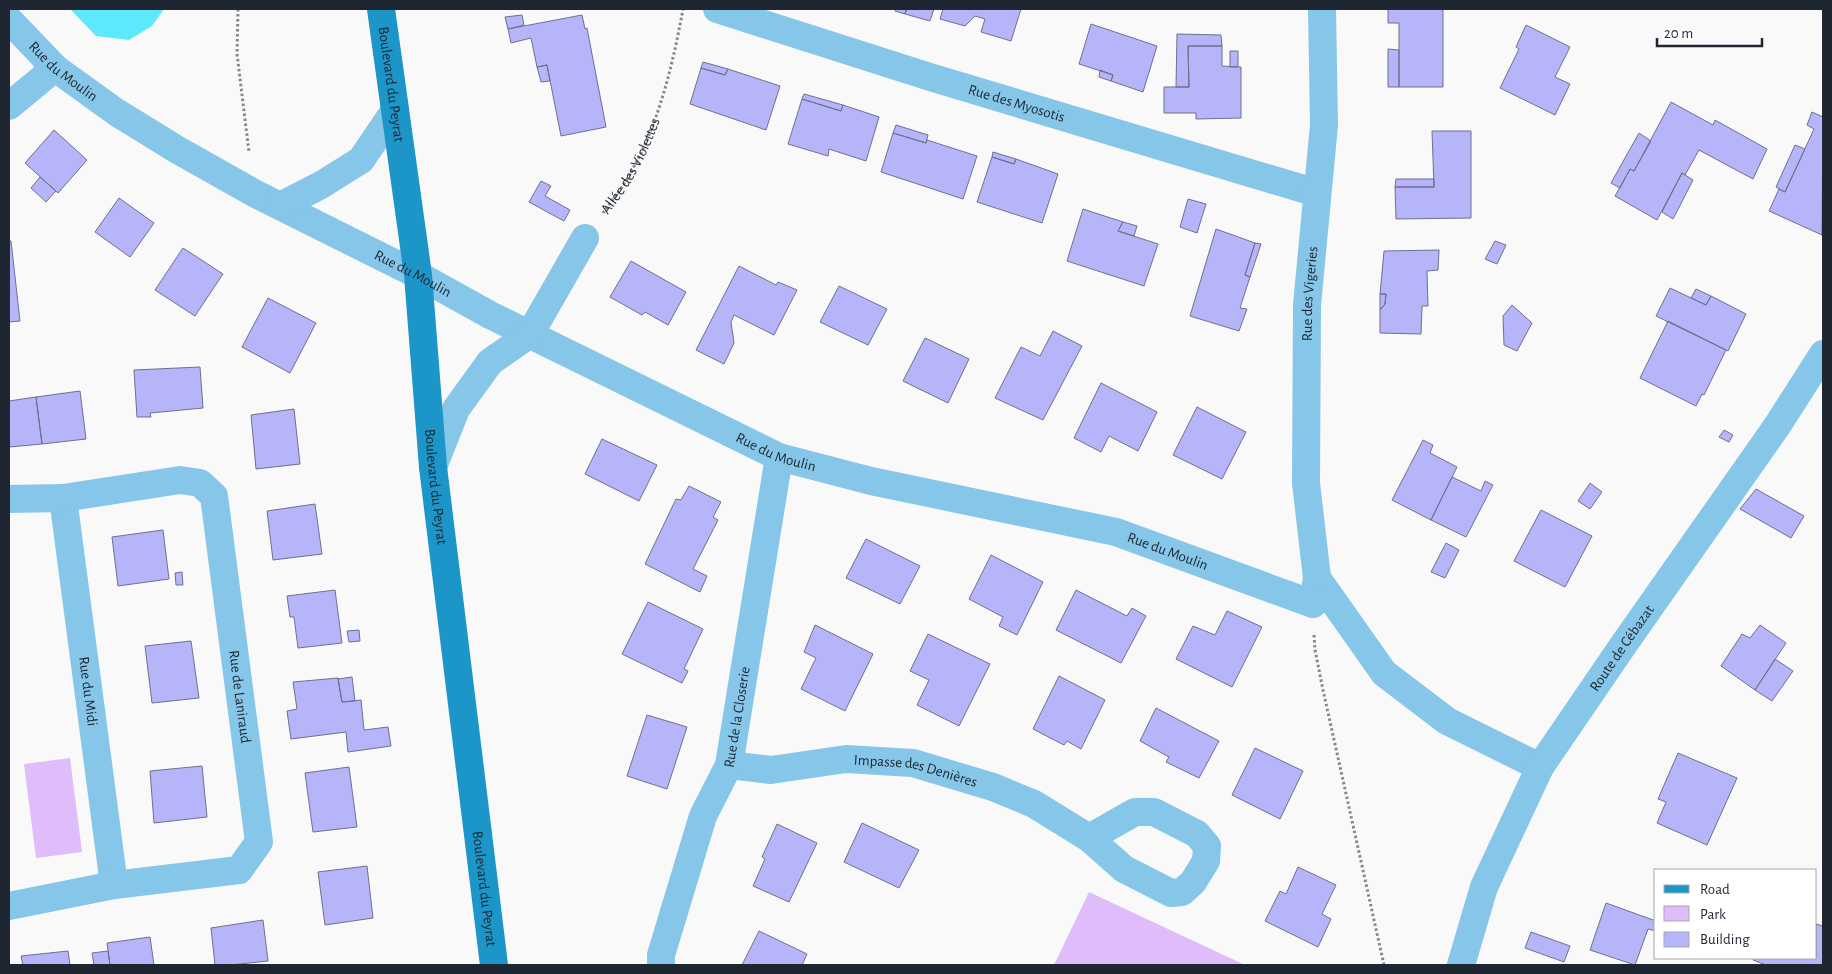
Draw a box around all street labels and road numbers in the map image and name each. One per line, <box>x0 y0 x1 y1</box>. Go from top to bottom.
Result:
street label: Boulevard du Peyrat <box>376 26 406 143</box>
street label: Rue du Moulin <box>26 39 100 104</box>
street label: Rue des Myosotis <box>966 82 1066 125</box>
street label: Allée des Violettes <box>598 116 663 217</box>
street label: Rue des Vigeries <box>1300 246 1321 341</box>
street label: Rue du Moulin <box>372 248 454 300</box>
street label: Boulevard du Peyrat <box>422 428 449 546</box>
street label: Rue du Moulin <box>733 430 817 474</box>
street label: Rue du Moulin <box>1125 530 1210 573</box>
street label: Route de Cébazat <box>1587 602 1657 694</box>
street label: Rue de Laniraud <box>226 649 253 744</box>
street label: Rue du Midi <box>76 656 100 727</box>
street label: Rue de la Closerie <box>722 665 753 769</box>
street label: Impasse des Denières <box>853 752 979 790</box>
street label: Boulevard du Peyrat <box>470 830 499 948</box>

